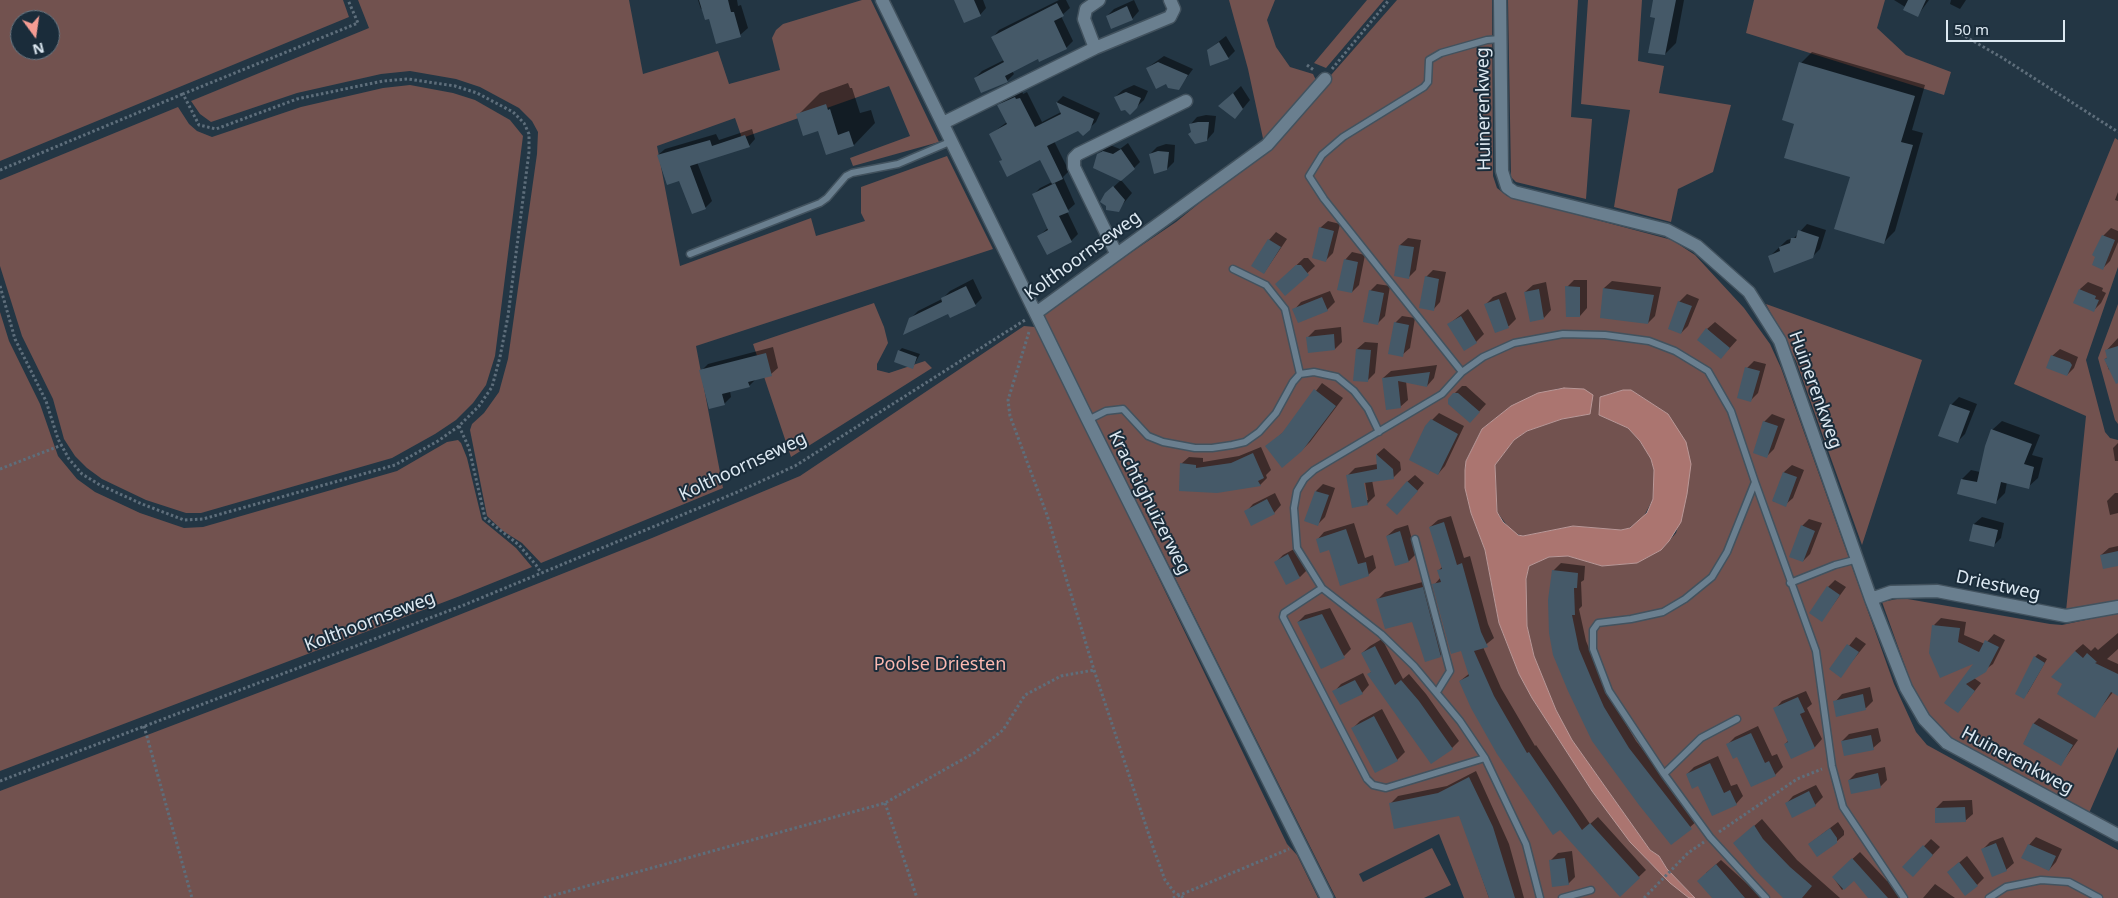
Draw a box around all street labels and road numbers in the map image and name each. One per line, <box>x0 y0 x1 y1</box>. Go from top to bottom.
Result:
street label: Huinerenkweg <box>1472 47 1496 171</box>
street label: Kolthoornseweg <box>1021 207 1145 305</box>
street label: Huinerenkweg <box>1784 328 1846 452</box>
street label: Krachtighuizerweg <box>1103 427 1195 579</box>
street label: Kolthoornseweg <box>676 428 810 506</box>
street label: Driestweg <box>1954 567 2042 605</box>
street label: Kolthoornseweg <box>302 587 438 657</box>
street label: Huinerenkweg <box>1957 722 2077 800</box>

